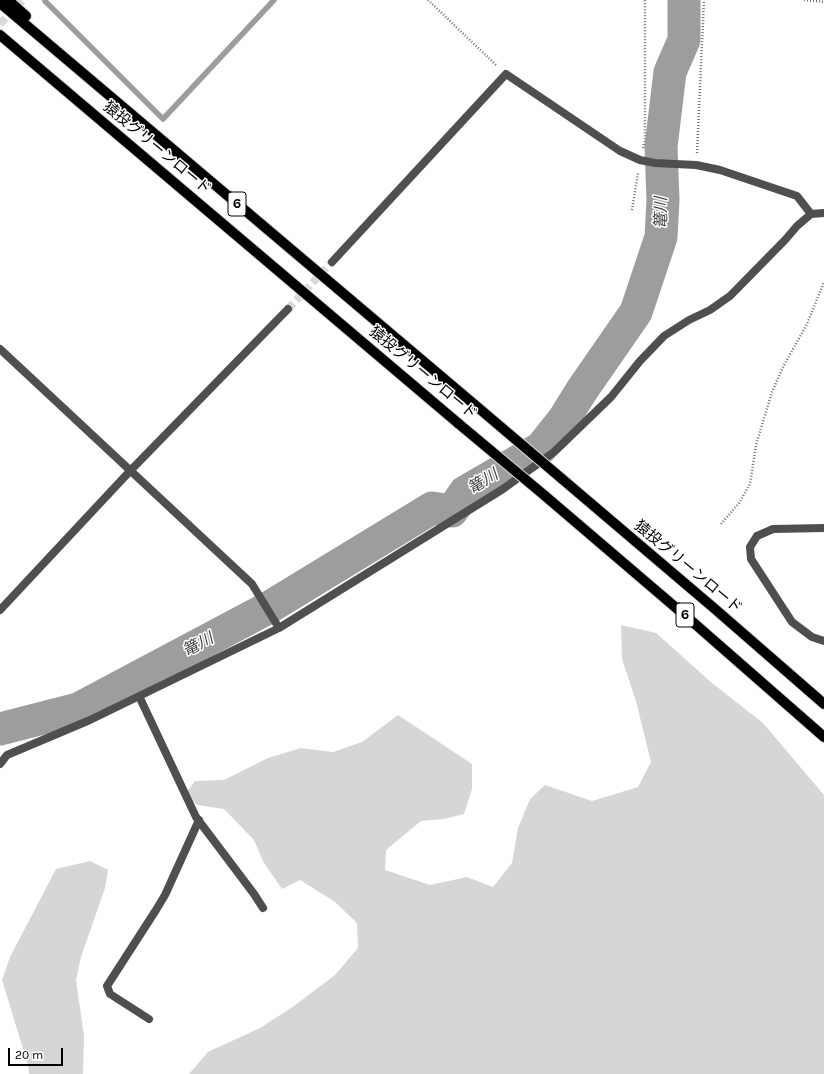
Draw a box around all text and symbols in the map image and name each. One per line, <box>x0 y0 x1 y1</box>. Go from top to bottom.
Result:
street label: 猿投グリーンロード <box>100 98 214 198</box>
road number: 6 <box>228 192 246 216</box>
water label: 篭川 <box>651 197 671 229</box>
street label: 猿投グリーンロード <box>366 323 480 423</box>
water label: 篭川 <box>464 465 502 499</box>
street label: 猿投グリーンロード <box>631 517 745 617</box>
road number: 6 <box>676 603 694 627</box>
water label: 篭川 <box>179 629 217 661</box>
scale bar <box>10 1040 65 1066</box>
text: 20 m <box>15 1048 43 1062</box>

